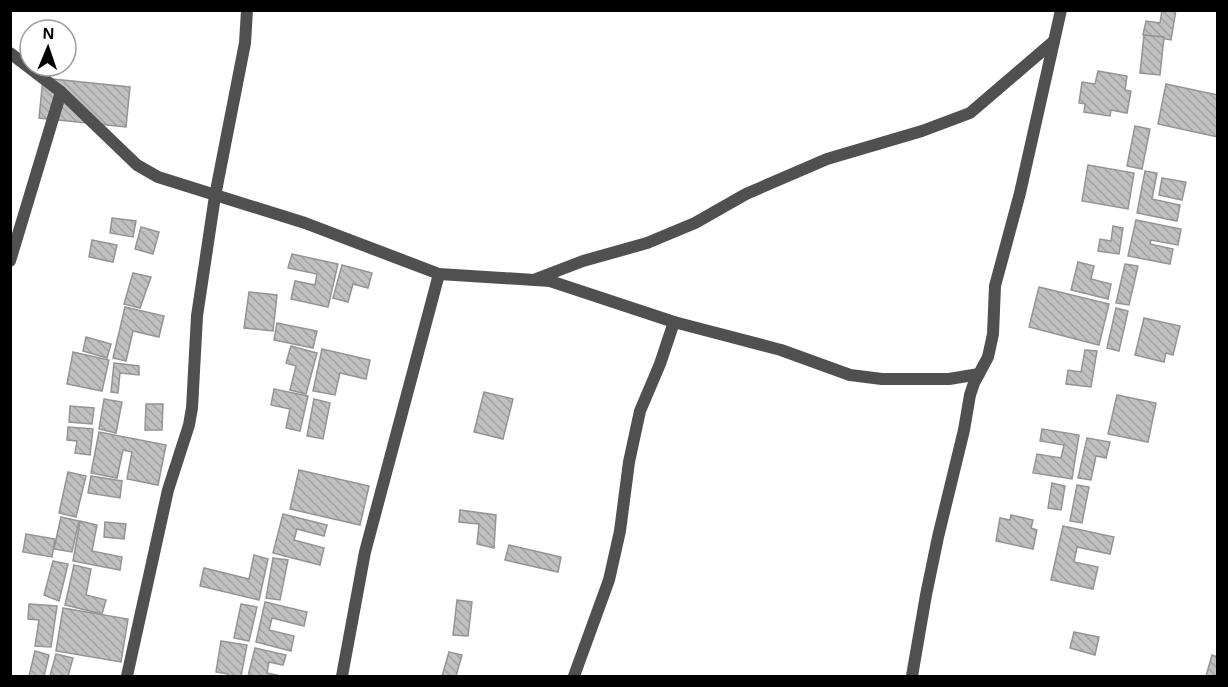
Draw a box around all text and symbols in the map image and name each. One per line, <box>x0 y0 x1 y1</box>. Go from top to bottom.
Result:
north arrow <box>18 18 78 78</box>
text: N <box>42 25 55 42</box>

